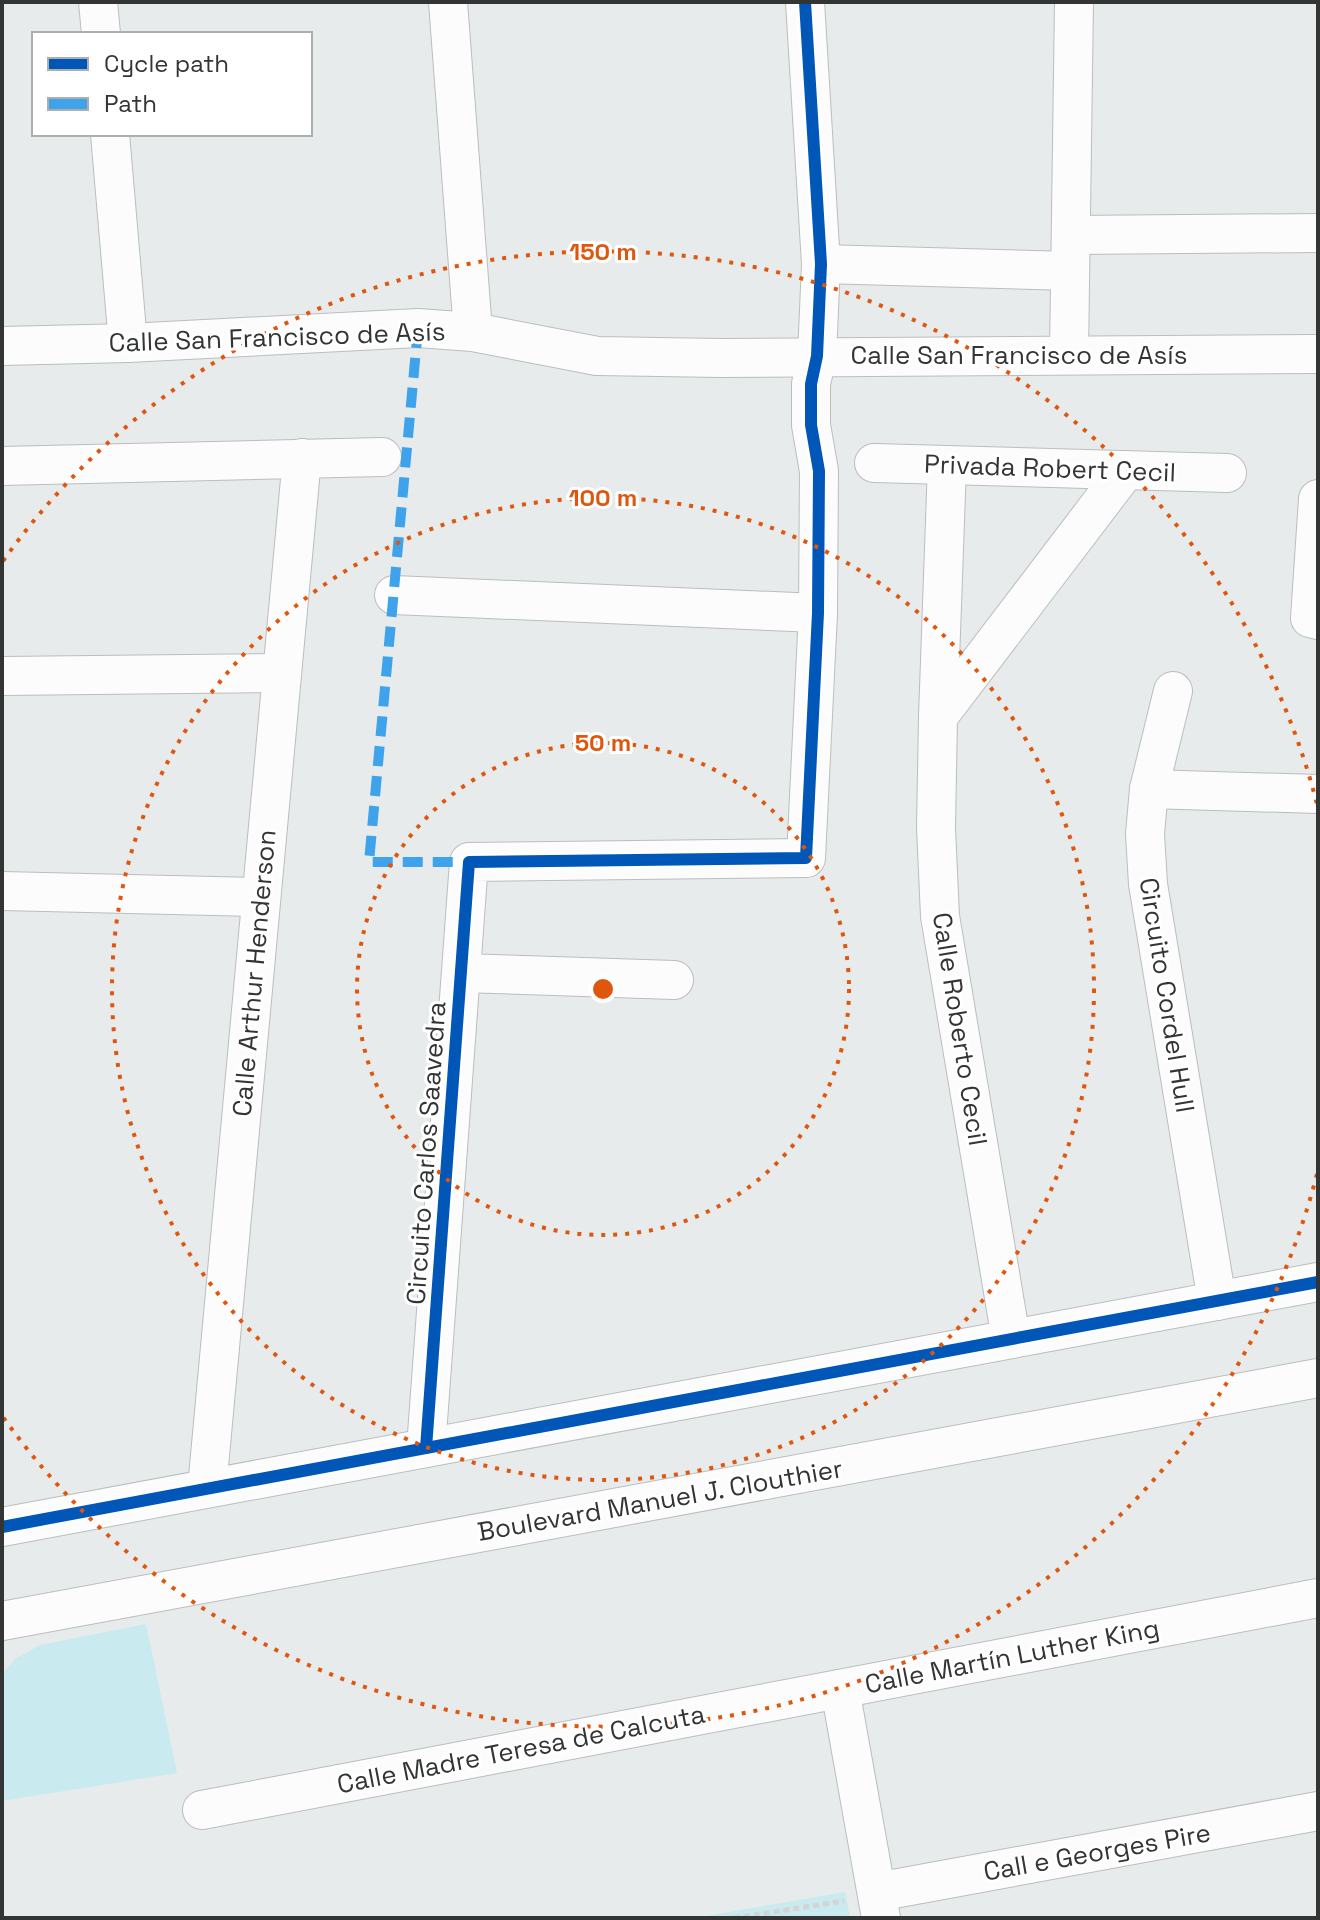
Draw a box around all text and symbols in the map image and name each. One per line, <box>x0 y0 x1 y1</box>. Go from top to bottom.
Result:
legend <box>32 32 312 136</box>
text: Cycle path <box>104 48 229 79</box>
text: Path <box>104 88 157 119</box>
text: 150 m <box>569 236 637 267</box>
street label: Calle San Francisco de Asís <box>108 314 446 360</box>
street label: Calle San Francisco de Asís <box>851 338 1187 372</box>
street label: Privada Robert Cecil <box>924 447 1176 489</box>
text: 100 m <box>569 482 637 513</box>
text: 50 m <box>575 727 631 758</box>
street label: Calle Arthur Henderson <box>225 828 283 1118</box>
street label: Circuito Cordel Hull <box>1132 875 1202 1115</box>
street label: Calle Roberto Cecil <box>925 910 995 1148</box>
centre of rings <box>589 975 617 1003</box>
street label: Circuito Carlos Saavedra <box>398 1000 454 1306</box>
street label: Boulevard Manuel J. Clouthier <box>475 1451 845 1549</box>
street label: Calle Martín Luther King <box>862 1611 1162 1701</box>
street label: Calle Madre Teresa de Calcuta <box>334 1697 708 1801</box>
street label: Call e Georges Pire <box>981 1815 1213 1889</box>

